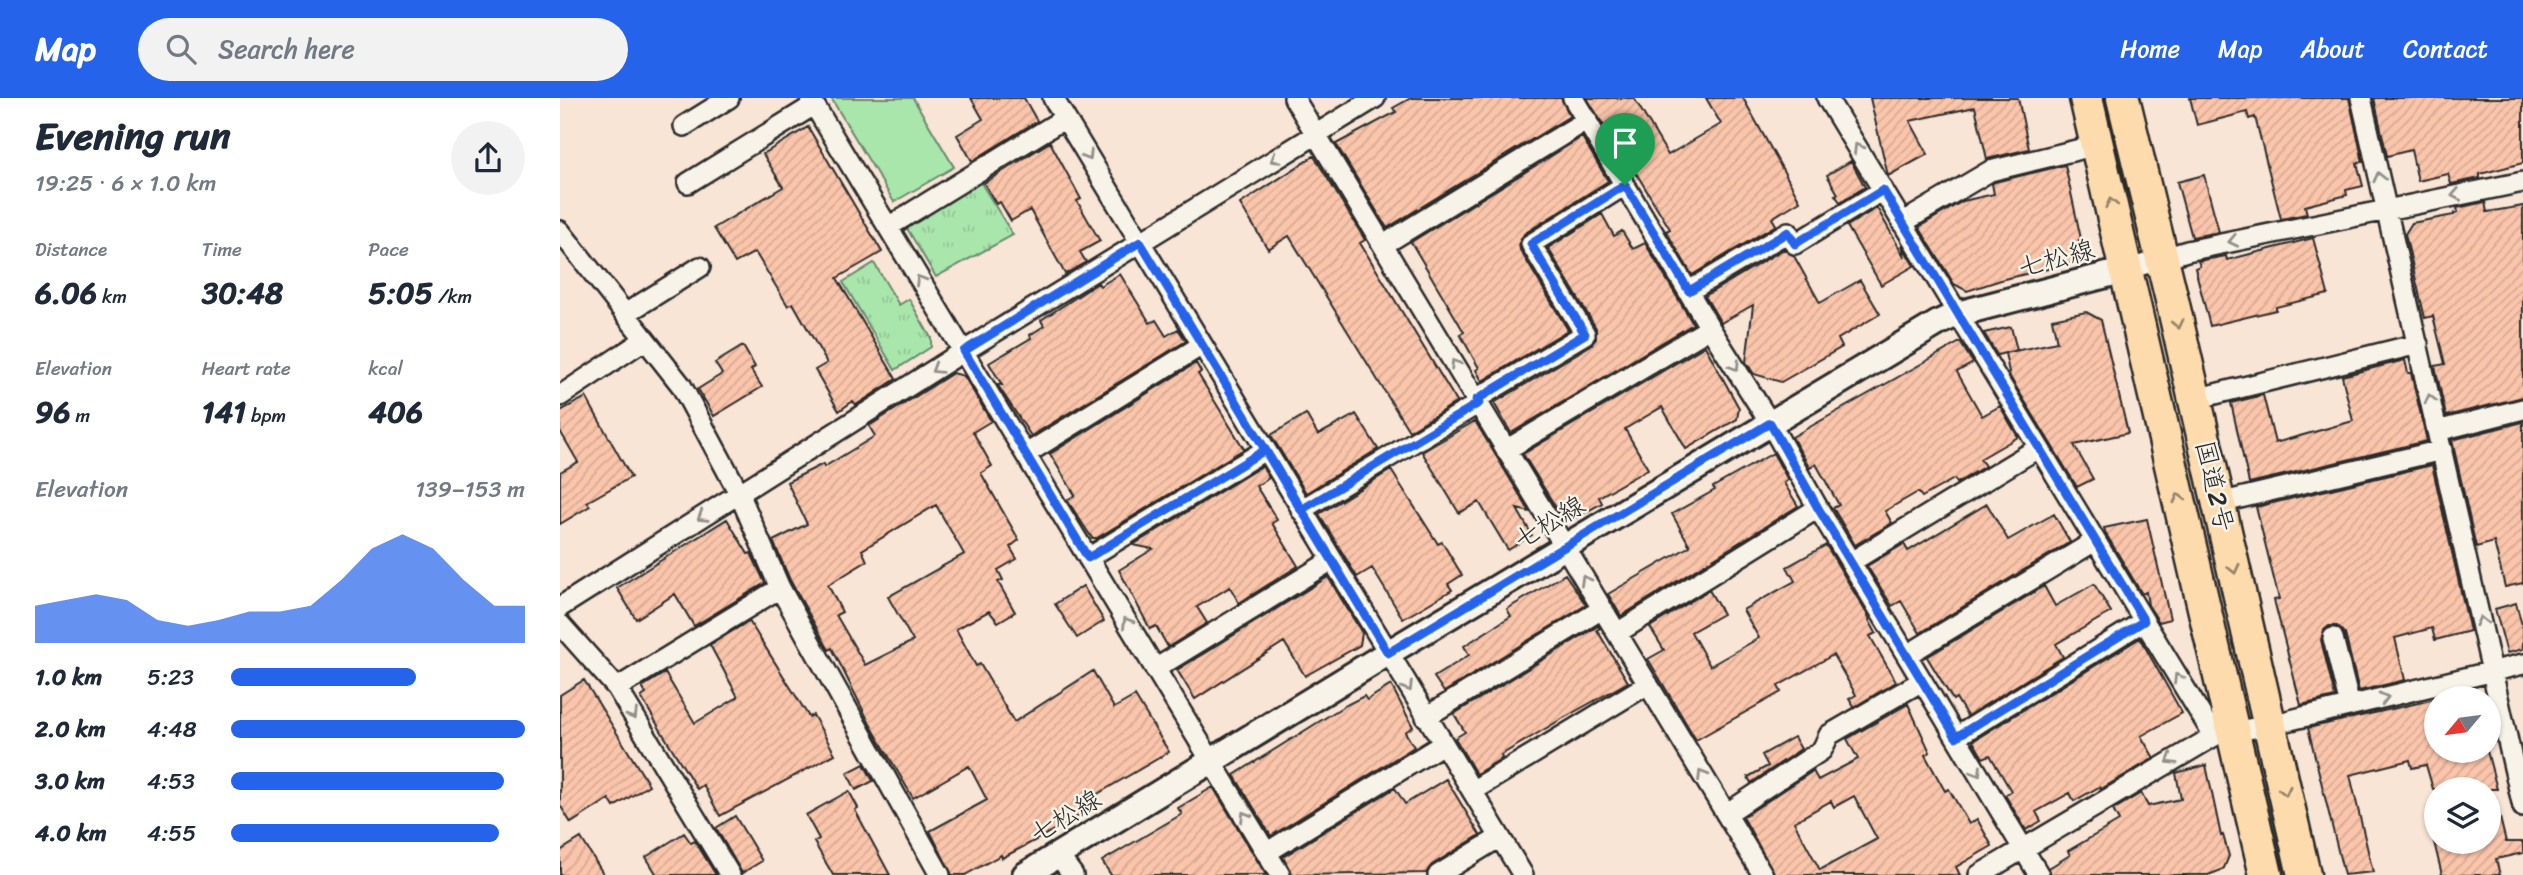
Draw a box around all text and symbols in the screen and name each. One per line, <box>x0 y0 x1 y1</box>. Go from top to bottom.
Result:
search box <box>138 18 628 81</box>
text: Map <box>35 20 96 78</box>
text: Search here <box>218 26 355 72</box>
text: Home <box>2120 28 2180 70</box>
text: Map <box>2218 28 2262 70</box>
text: About <box>2300 28 2365 70</box>
text: Contact <box>2403 28 2488 70</box>
icon: search <box>162 30 200 68</box>
text: Evening run <box>35 103 231 170</box>
pin <box>1595 113 1655 185</box>
button: share <box>451 121 525 195</box>
icon: arrive <box>1606 124 1644 162</box>
one-way arrow <box>1853 143 1866 156</box>
one-way arrow <box>1080 149 1093 162</box>
one-way arrow <box>1270 151 1283 164</box>
text: 19:25 · 6 × 1.0 km <box>35 163 216 204</box>
one-way arrow <box>2373 172 2388 184</box>
one-way arrow <box>2450 187 2462 202</box>
one-way arrow <box>2104 197 2119 209</box>
street label: 七松線 <box>2012 226 2100 290</box>
one-way arrow <box>2227 232 2239 247</box>
text: Distance <box>35 233 107 266</box>
text: Time <box>202 233 242 266</box>
text: Pace <box>368 233 409 266</box>
text: 6.06 <box>35 266 97 320</box>
text: 30:48 <box>202 266 283 320</box>
text: 5:05 <box>368 266 433 320</box>
one-way arrow <box>916 275 929 288</box>
text: km <box>97 280 127 313</box>
text: /km <box>433 280 472 313</box>
one-way arrow <box>2169 318 2184 330</box>
text: Elevation <box>35 352 112 385</box>
text: Heart rate <box>202 352 291 385</box>
text: kcal <box>368 352 403 385</box>
one-way arrow <box>1450 359 1463 372</box>
one-way arrow <box>1726 359 1739 372</box>
one-way arrow <box>930 360 943 373</box>
text: 96 <box>35 385 70 439</box>
text: 141 <box>202 385 246 439</box>
text: 406 <box>368 385 423 439</box>
one-way arrow <box>2424 393 2439 405</box>
text: m <box>70 399 90 432</box>
text: bpm <box>246 399 286 432</box>
street label: 国道2号 <box>2182 436 2248 536</box>
text: Elevation <box>35 469 128 510</box>
text: 139–153 m <box>415 469 525 510</box>
street label: 七松線 <box>1504 482 1594 562</box>
one-way arrow <box>2172 492 2187 504</box>
one-way arrow <box>697 508 710 521</box>
one-way arrow <box>2226 563 2240 575</box>
one-way arrow <box>1580 574 1593 587</box>
one-way arrow <box>2474 615 2489 627</box>
one-way arrow <box>1122 616 1135 629</box>
text: 1.0 km <box>35 657 102 698</box>
text: 5:23 <box>147 657 194 698</box>
one-way arrow <box>2174 673 2187 686</box>
one-way arrow <box>1400 679 1413 692</box>
north arrow <box>2424 686 2501 763</box>
map controls <box>2424 686 2501 854</box>
one-way arrow <box>2378 692 2390 706</box>
one-way arrow <box>625 707 638 720</box>
text: 2.0 km <box>35 709 106 750</box>
text: 4:48 <box>147 709 197 750</box>
one-way arrow <box>2166 752 2179 765</box>
text: 3.0 km <box>35 761 105 802</box>
text: 4:53 <box>147 761 195 802</box>
one-way arrow <box>1969 765 1982 778</box>
one-way arrow <box>1698 769 1711 782</box>
street label: 七松線 <box>1020 776 1110 856</box>
button: layers <box>2424 777 2501 854</box>
one-way arrow <box>2276 785 2291 797</box>
one-way arrow <box>1240 811 1253 824</box>
text: 4.0 km <box>35 813 107 854</box>
text: 4:55 <box>147 813 196 854</box>

